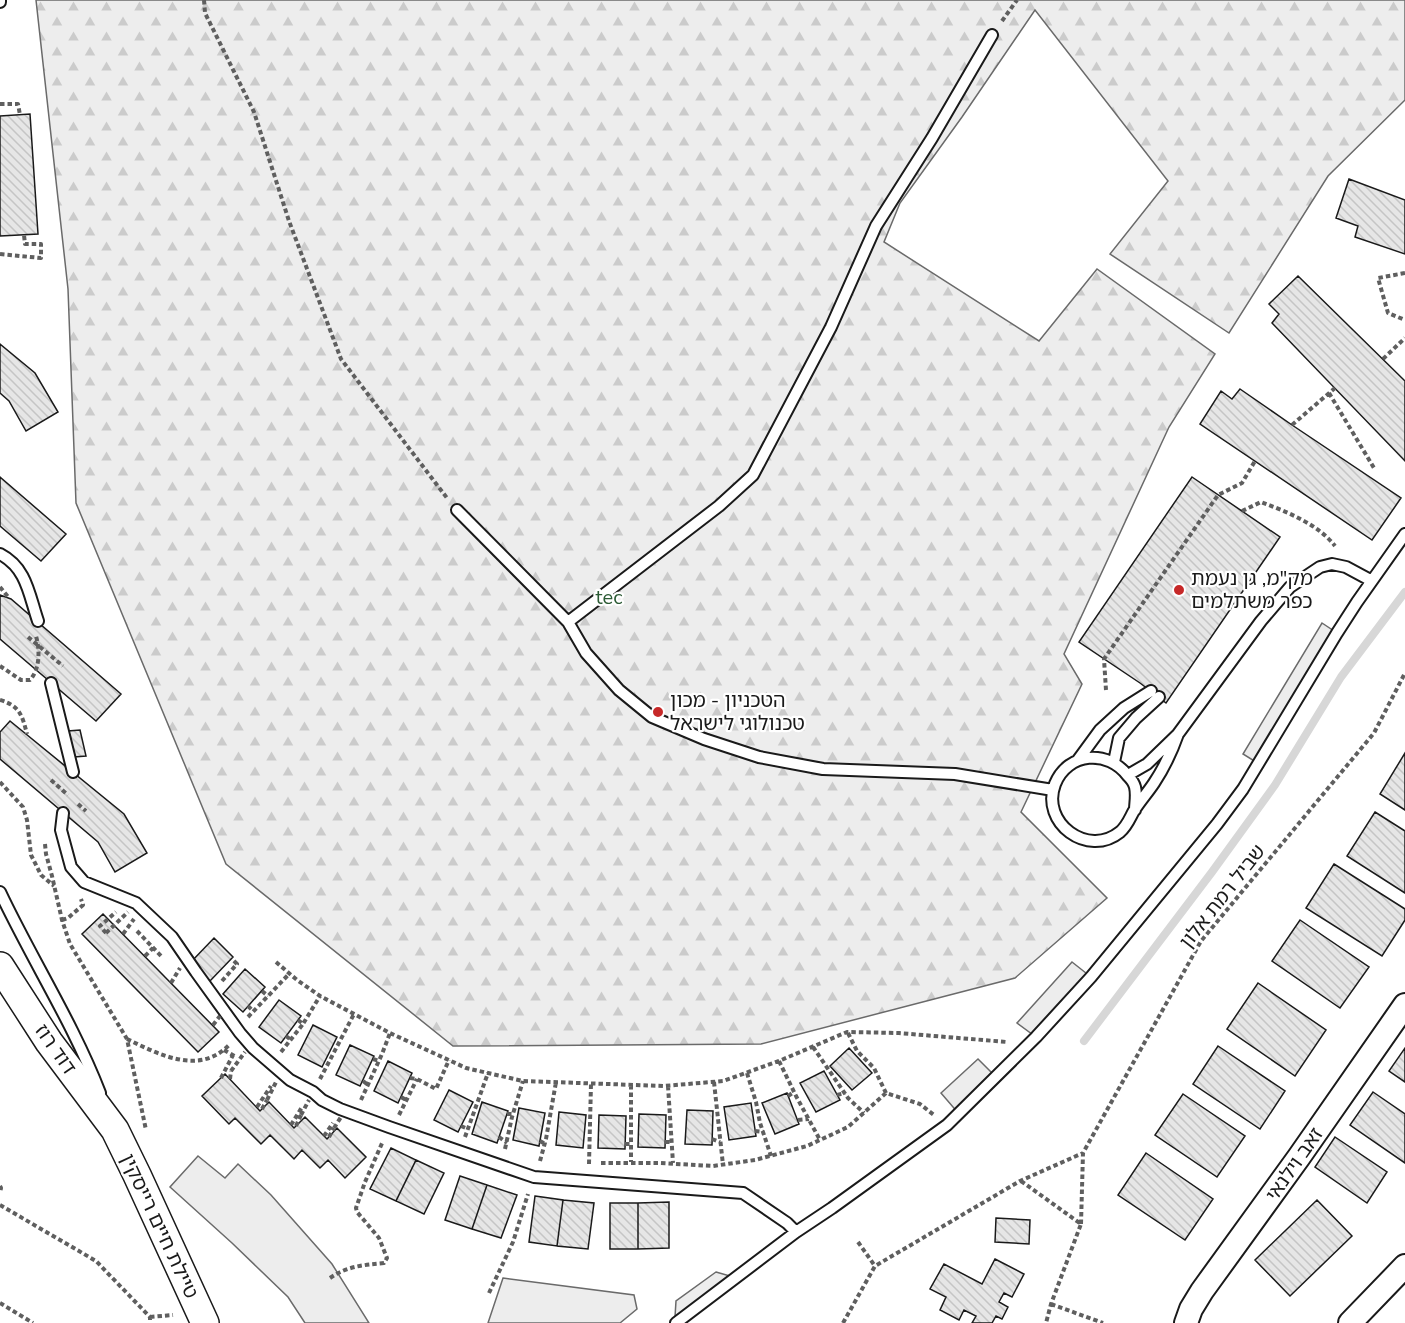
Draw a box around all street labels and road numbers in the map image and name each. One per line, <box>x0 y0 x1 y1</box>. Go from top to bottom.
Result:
street label: שביל רמת אלון <box>1173 839 1271 954</box>
street label: דוד רוז <box>28 1019 83 1080</box>
street label: זאב וילנאי <box>1259 1122 1330 1206</box>
street label: טיילת חיים רייסקין <box>114 1149 205 1303</box>

